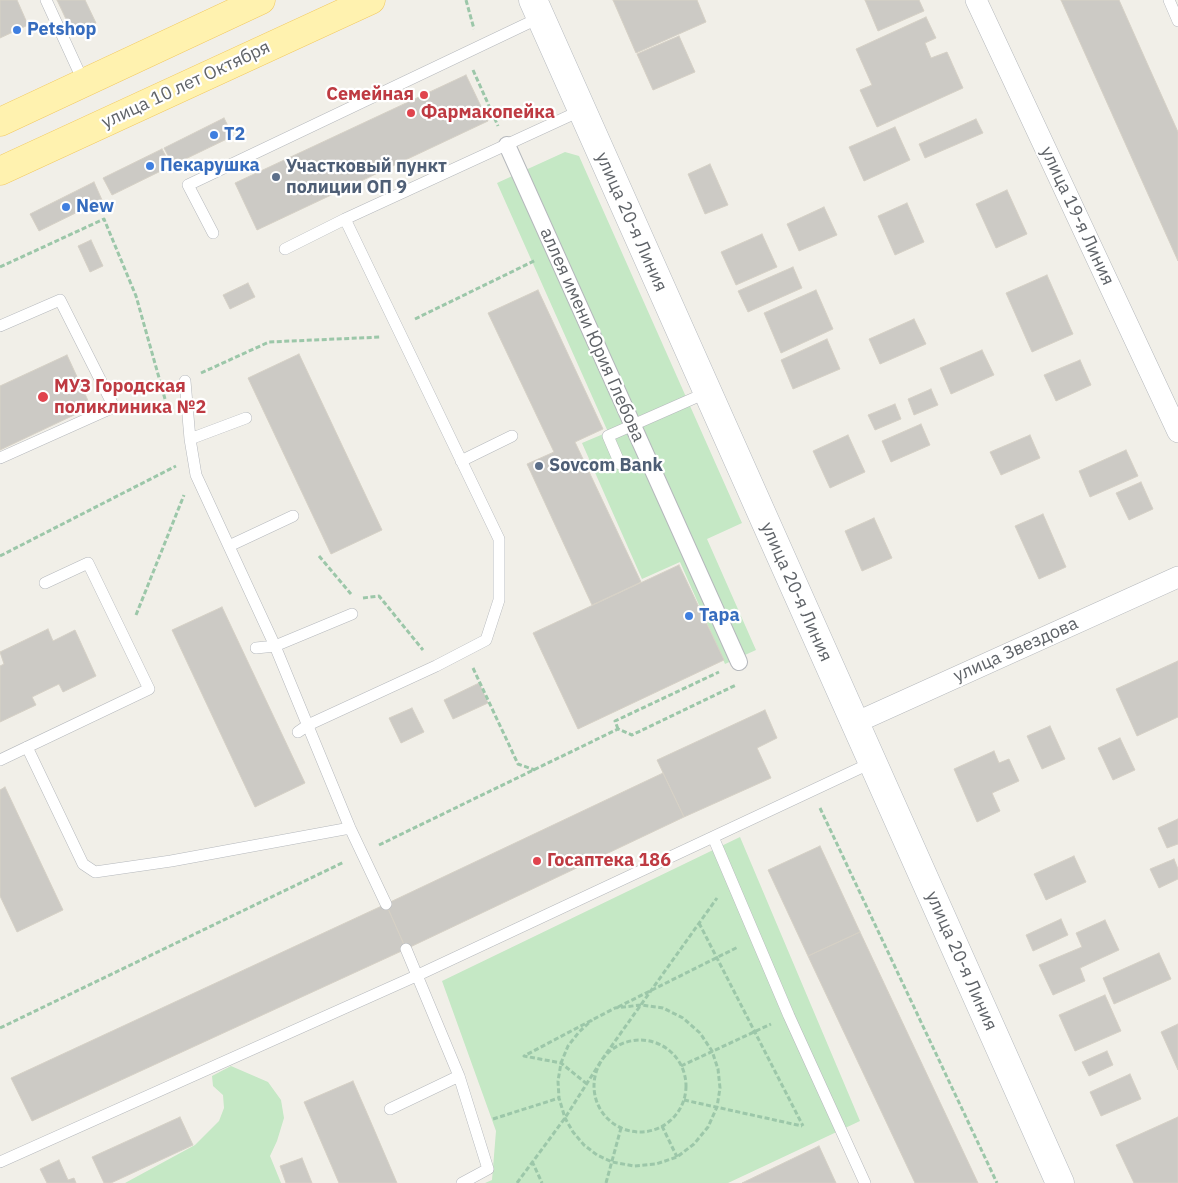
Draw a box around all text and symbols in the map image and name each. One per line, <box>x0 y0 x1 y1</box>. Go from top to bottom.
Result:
place label: Petshop <box>27 19 96 41</box>
marker: Petshop <box>11 24 23 36</box>
street label: улица 10 лет Октября <box>98 36 274 134</box>
place label: Семейная <box>326 84 414 106</box>
marker: Семейная <box>418 89 430 101</box>
place label: Фармакопейка <box>421 102 555 124</box>
marker: Фармакопейка <box>405 107 417 119</box>
place label: T2 <box>224 124 245 146</box>
marker: T2 <box>208 129 220 141</box>
street label: улица 19-я Линия <box>1035 143 1119 289</box>
street label: улица 20-я Линия <box>591 149 671 295</box>
place label: Пекарушка <box>160 155 260 177</box>
place label: Участковый пункт полиции ОП 9 <box>286 156 447 198</box>
marker: Пекарушка <box>144 160 156 172</box>
marker: Участковый пункт полиции ОП 9 <box>270 171 282 183</box>
place label: New <box>76 196 114 218</box>
marker: New <box>60 201 72 213</box>
street label: аллея имени Юрия Глебова <box>535 225 649 445</box>
place label: МУЗ Городская поликлиника №2 <box>54 376 206 418</box>
marker: МУЗ Городская поликлиника №2 <box>36 390 50 404</box>
place label: Sovcom Bank <box>549 455 663 477</box>
marker: Sovcom Bank <box>533 460 545 472</box>
street label: улица 20-я Линия <box>756 519 836 665</box>
place label: Тара <box>699 605 740 627</box>
marker: Тара <box>683 610 695 622</box>
street label: улица Звездова <box>950 613 1082 687</box>
place label: Госаптека 186 <box>547 850 671 872</box>
marker: Госаптека 186 <box>531 855 543 867</box>
street label: улица 20-я Линия <box>921 888 1001 1034</box>

